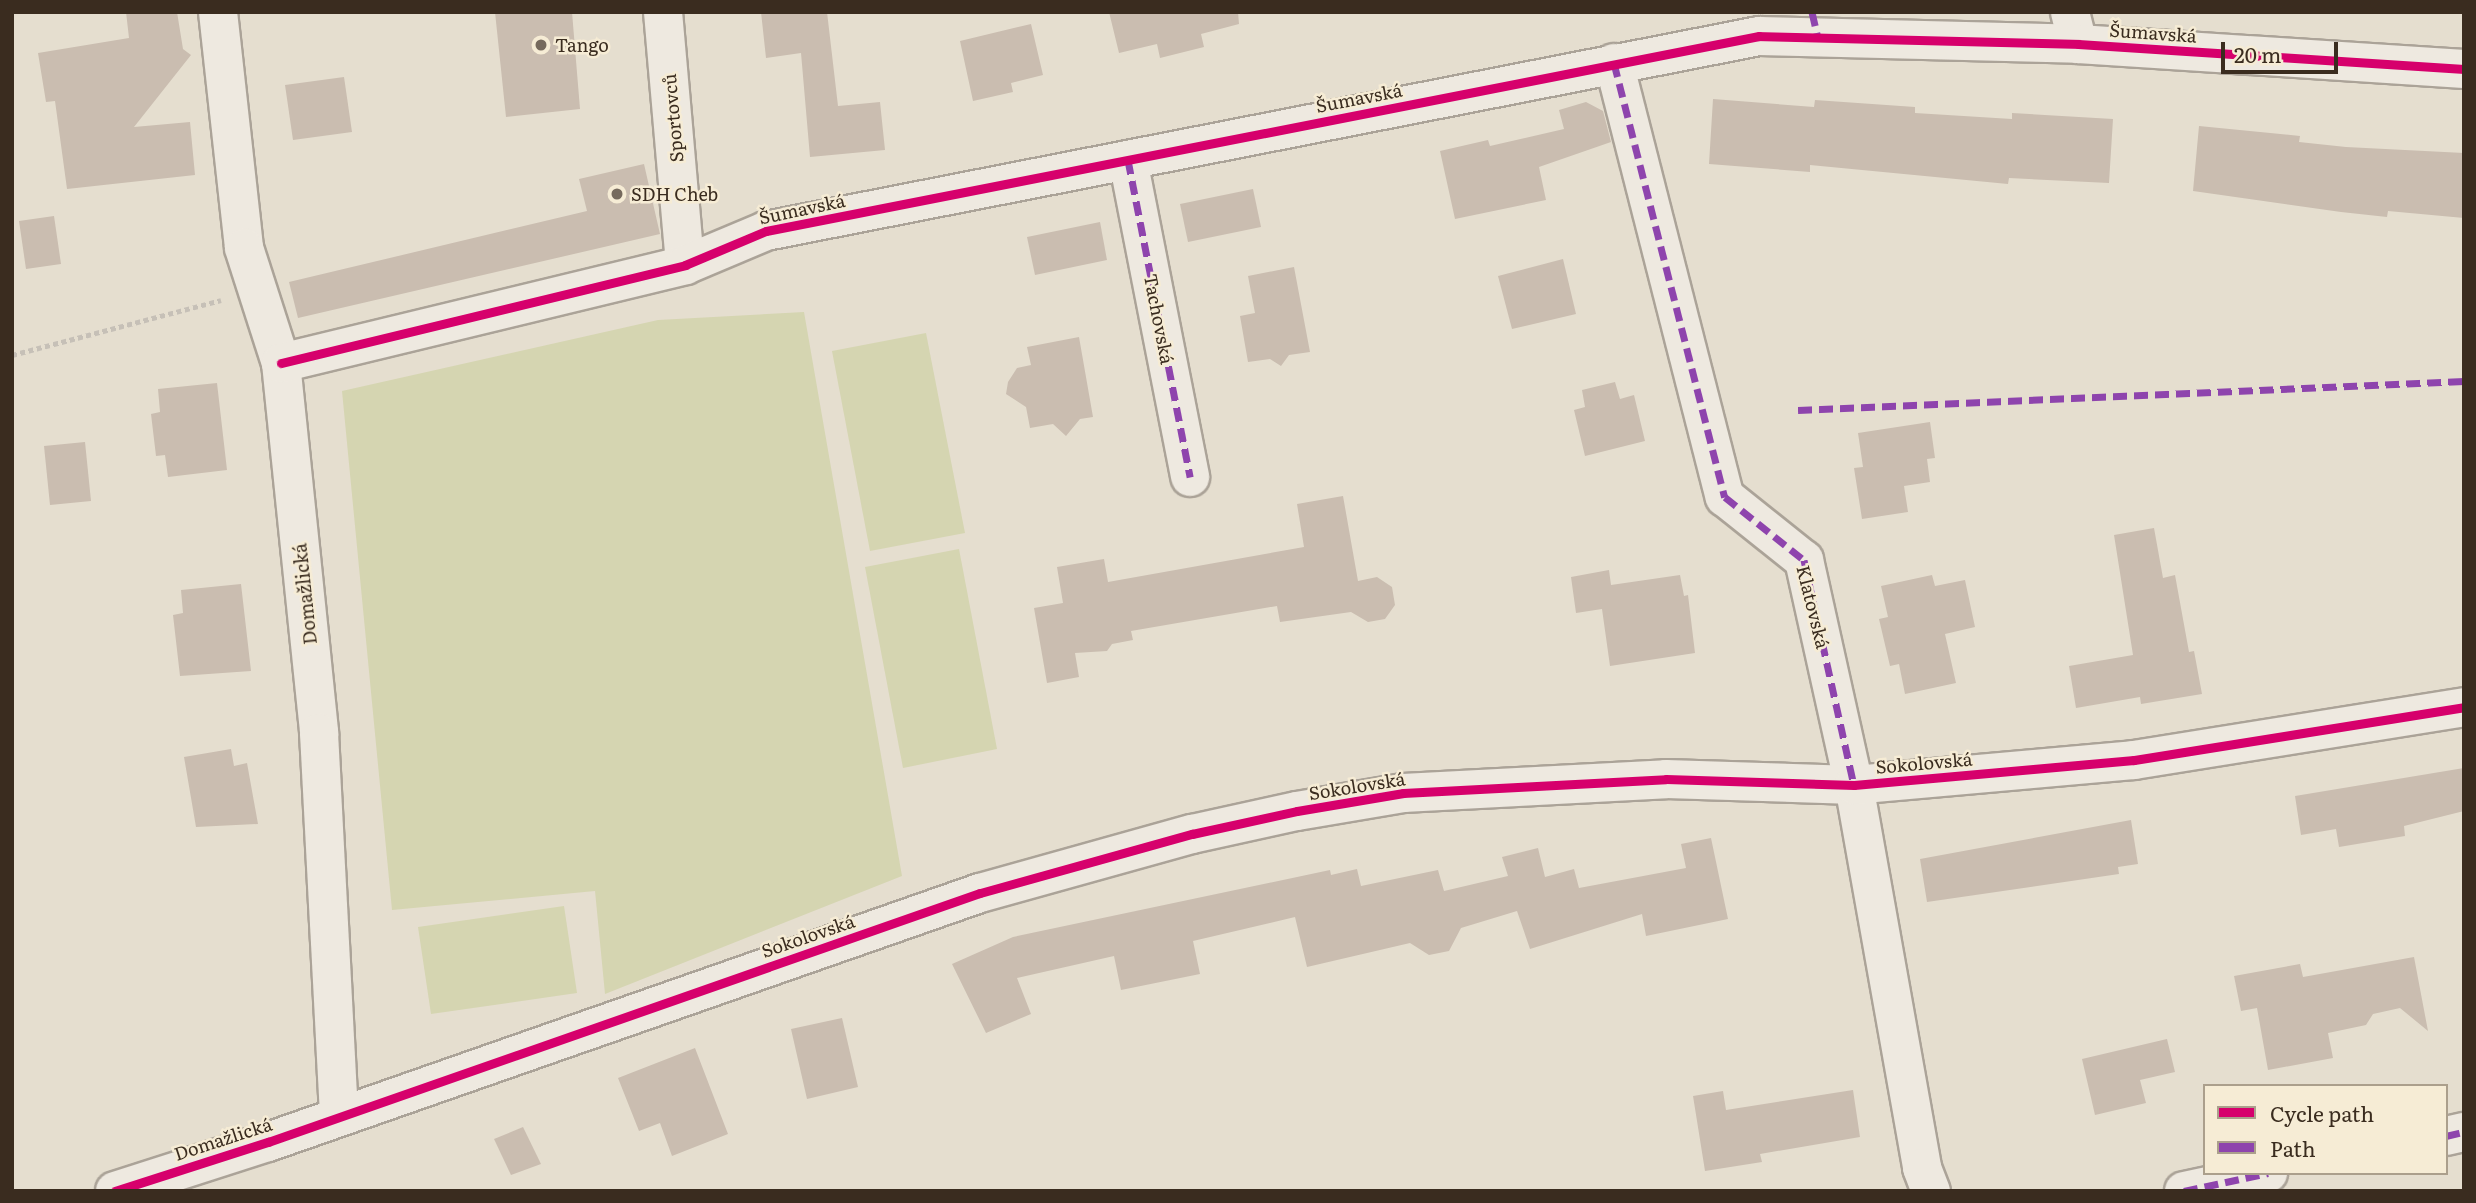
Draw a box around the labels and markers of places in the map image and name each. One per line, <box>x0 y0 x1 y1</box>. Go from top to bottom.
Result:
place label: Tango <box>555 34 609 56</box>
marker: Tango <box>533 37 549 53</box>
place label: SDH Cheb <box>631 183 718 205</box>
marker: SDH Cheb <box>609 186 625 202</box>

